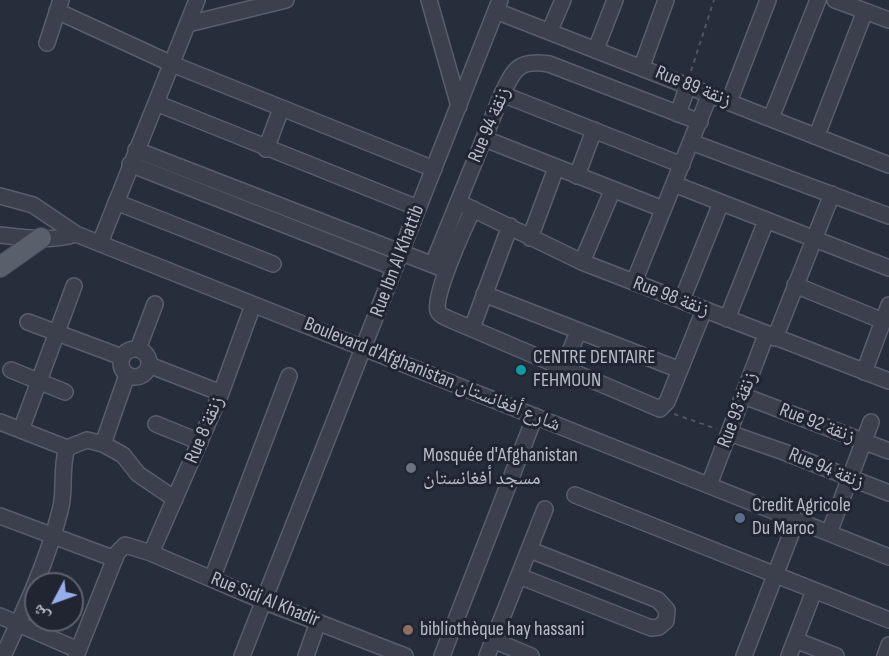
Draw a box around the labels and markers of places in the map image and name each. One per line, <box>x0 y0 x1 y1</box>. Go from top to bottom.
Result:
place label: CENTRE DENTAIRE FEHMOUN <box>533 346 656 393</box>
marker: CENTRE DENTAIRE FEHMOUN <box>514 363 528 377</box>
place label: Mosquée d'Afghanistan مسجد أفغانستان <box>423 444 578 491</box>
marker: Mosquée d'Afghanistan مسجد أفغانستان <box>404 461 418 475</box>
place label: Credit Agricole Du Maroc <box>752 494 851 541</box>
marker: Credit Agricole Du Maroc <box>733 511 747 525</box>
place label: bibliothèque hay hassani <box>420 618 584 642</box>
marker: bibliothèque hay hassani <box>401 623 415 637</box>

